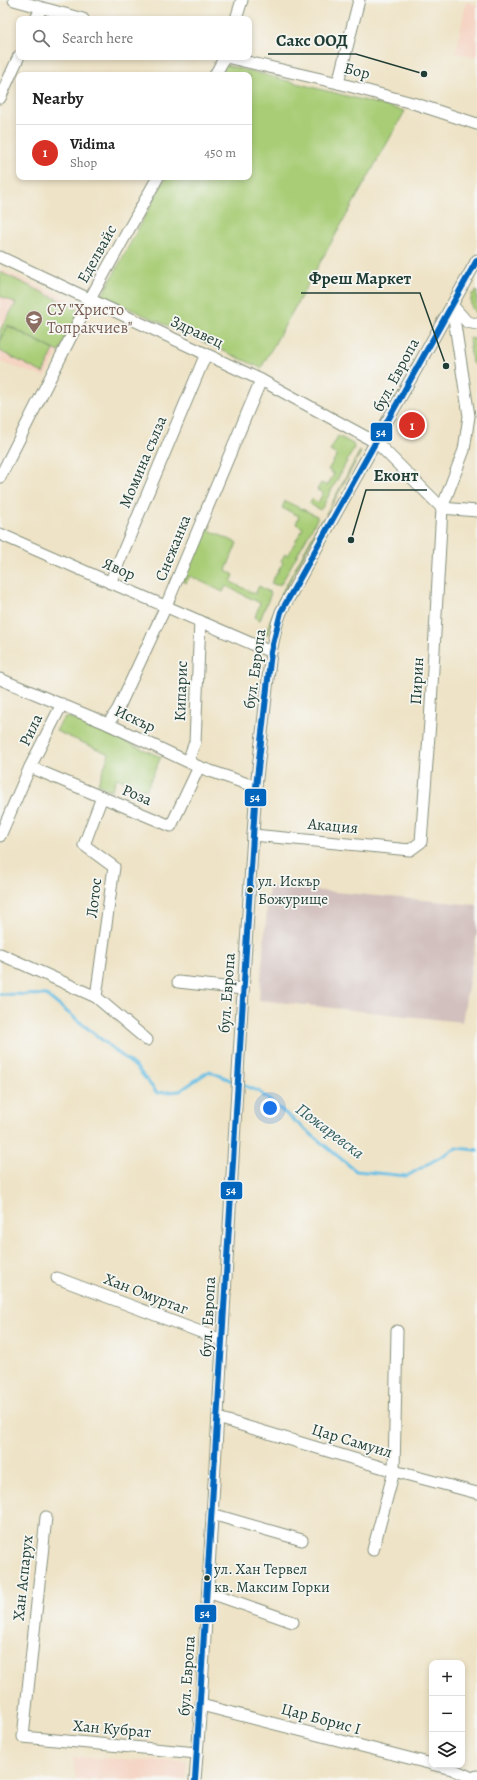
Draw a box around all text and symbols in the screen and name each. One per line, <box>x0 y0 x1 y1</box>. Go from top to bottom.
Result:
search box <box>16 16 252 60</box>
callout: Сакс ООД <box>268 25 356 54</box>
icon: search <box>30 27 52 49</box>
text: Search here <box>62 28 133 48</box>
text: Сакс ООД <box>276 29 348 52</box>
street label: Бор <box>342 57 372 85</box>
text: Nearby <box>32 87 83 110</box>
text: Vidima <box>70 134 115 154</box>
text: 1 <box>43 144 47 161</box>
text: 450 m <box>204 144 236 161</box>
text: Shop <box>70 154 97 171</box>
street label: Еделвайс <box>72 221 122 287</box>
callout: Фреш Маркет <box>301 264 420 293</box>
text: Фреш Маркет <box>309 267 412 290</box>
place label: СУ "Христо Топракчиев" <box>47 299 133 339</box>
school or university icon: СУ "Христо Топракчиев" <box>24 309 44 334</box>
street label: Здравец <box>167 310 227 354</box>
street label: бул. Европа <box>367 334 425 416</box>
pin: 1 <box>399 410 425 440</box>
street label: Момина сълза <box>114 412 173 512</box>
line badge: 54 <box>370 422 393 442</box>
text: 54 <box>376 425 386 440</box>
callout: Еконт <box>366 461 427 490</box>
text: Еконт <box>373 464 419 487</box>
street label: Снежанка <box>150 511 196 584</box>
street label: Явор <box>99 552 139 586</box>
street label: бул. Европа <box>238 627 272 710</box>
street label: Пирин <box>405 657 429 705</box>
street label: Кипарис <box>169 660 193 722</box>
street label: Искър <box>111 700 159 738</box>
street label: Рила <box>14 710 48 750</box>
street label: Роза <box>119 779 156 811</box>
line badge: 54 <box>244 788 267 807</box>
text: 54 <box>250 790 260 805</box>
street label: Акация <box>306 813 359 839</box>
place label: ул. Искър Божурище <box>257 871 328 909</box>
street label: Лотос <box>81 877 107 919</box>
marker: ул. Искър Божурище <box>245 885 255 895</box>
street label: бул. Европа <box>213 951 241 1034</box>
your location <box>260 1098 280 1118</box>
water label: Пожаревска <box>291 1098 369 1164</box>
line badge: 54 <box>220 1181 243 1200</box>
text: 54 <box>226 1183 236 1198</box>
street label: Хан Омуртаг <box>101 1268 192 1320</box>
street label: бул. Европа <box>195 1276 221 1358</box>
street label: Цар Самуил <box>309 1418 395 1464</box>
street label: Хан Аспарух <box>8 1534 38 1622</box>
place label: ул. Хан Тервел кв. Максим Горки <box>213 1559 330 1597</box>
marker: ул. Хан Тервел кв. Максим Горки <box>202 1573 212 1583</box>
line badge: 54 <box>194 1604 217 1623</box>
text: 54 <box>200 1606 210 1621</box>
street label: бул. Европа <box>173 1634 201 1717</box>
map controls <box>429 1660 465 1768</box>
button: + <box>429 1660 465 1696</box>
button: − <box>429 1696 465 1732</box>
street label: Цар Борис I <box>279 1698 363 1740</box>
street label: Хан Кубрат <box>72 1715 152 1743</box>
button: layers <box>429 1732 465 1768</box>

